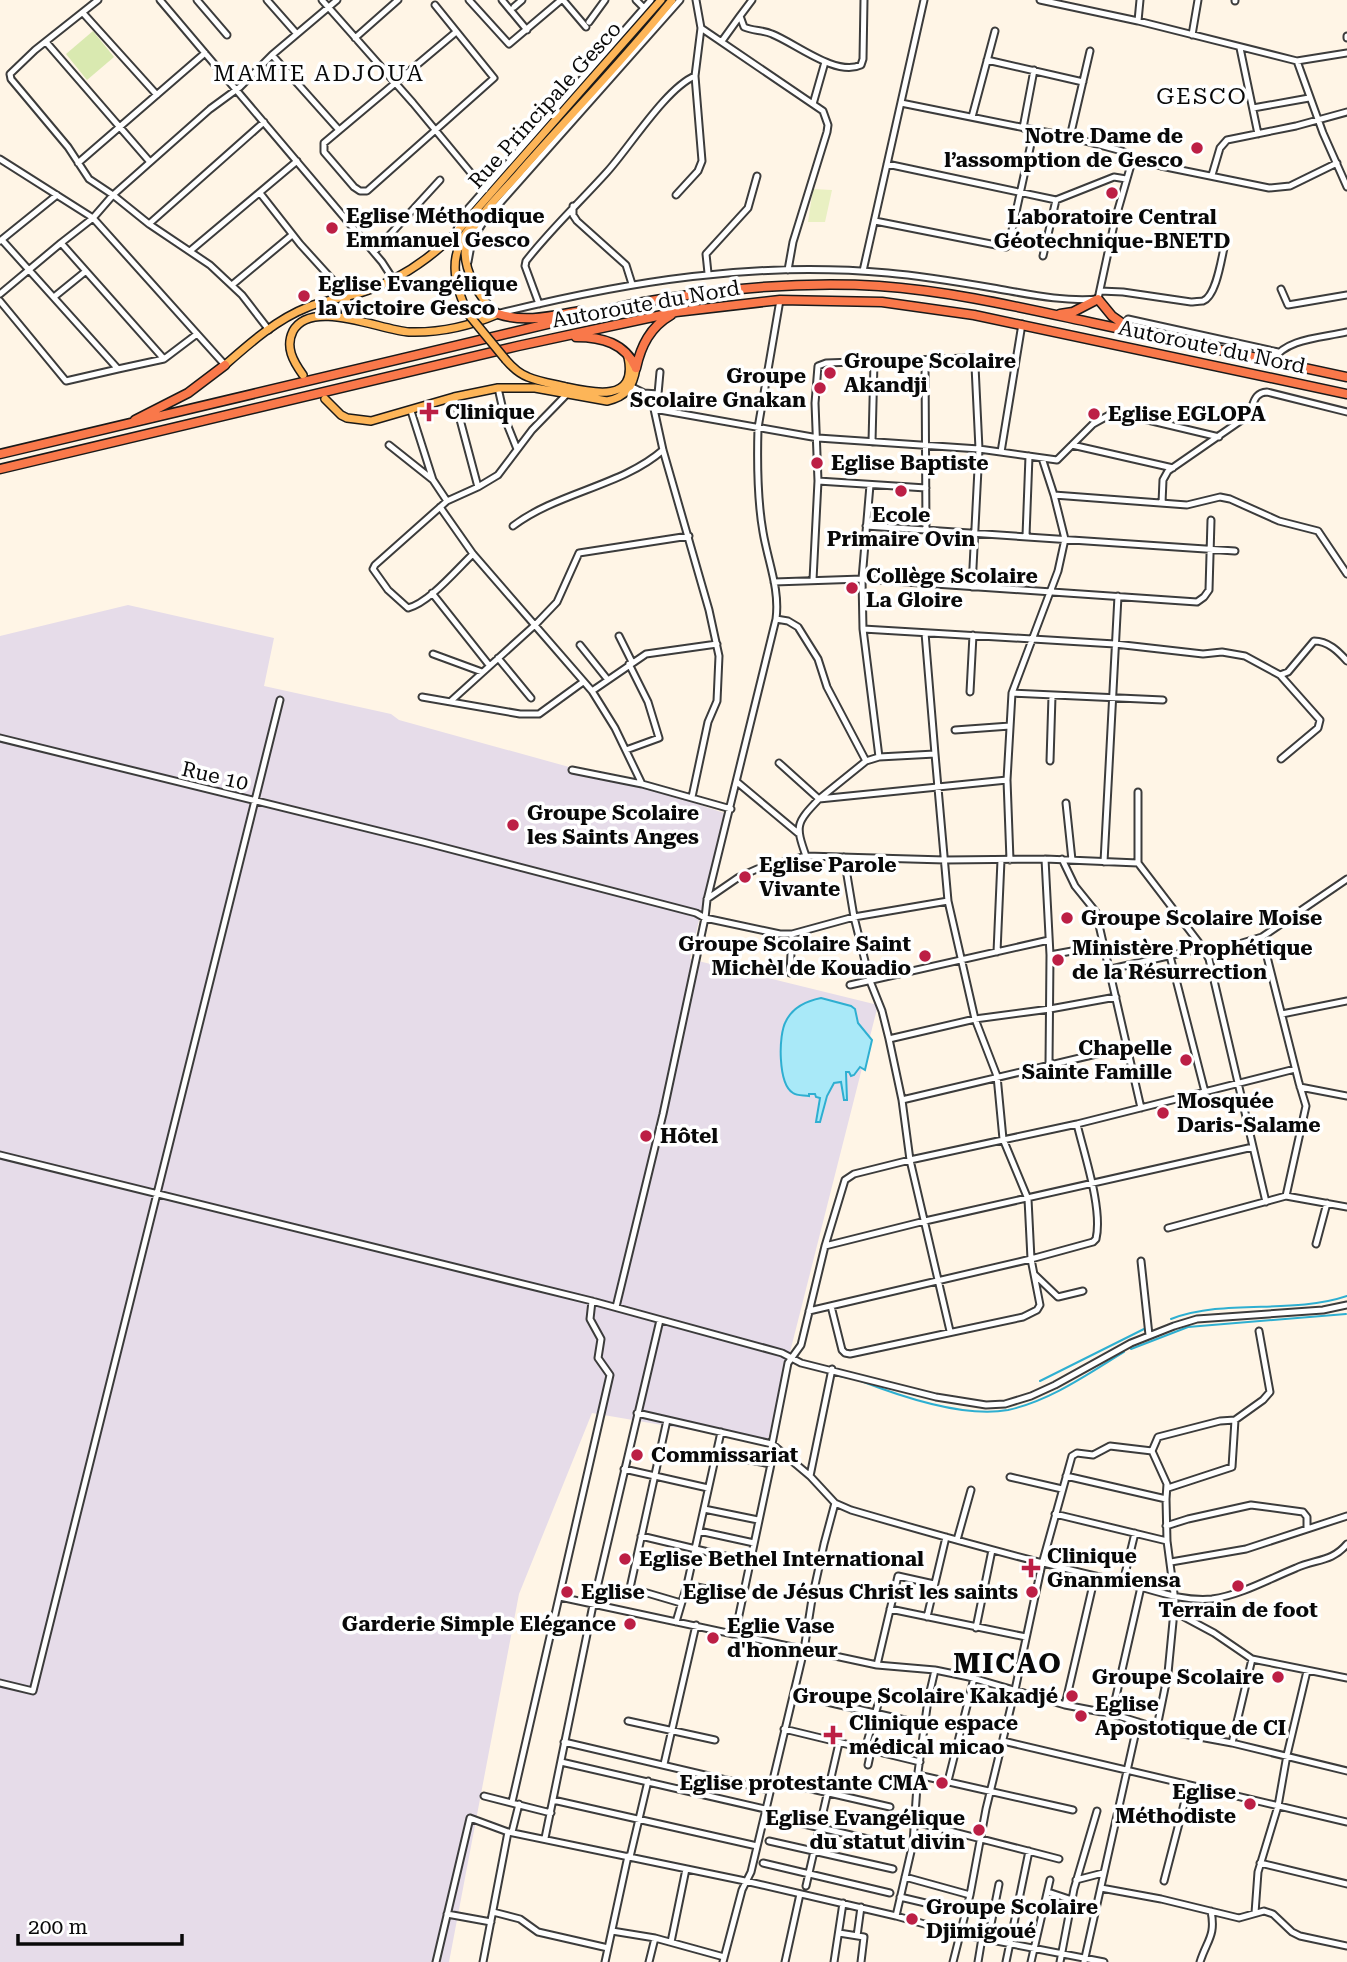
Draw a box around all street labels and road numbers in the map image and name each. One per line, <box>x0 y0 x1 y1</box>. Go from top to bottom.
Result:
street label: Rue Principale Gesco <box>464 17 626 193</box>
street label: Autoroute du Nord <box>550 276 742 332</box>
street label: Autoroute du Nord <box>1116 315 1308 379</box>
street label: Rue 10 <box>179 757 251 795</box>

